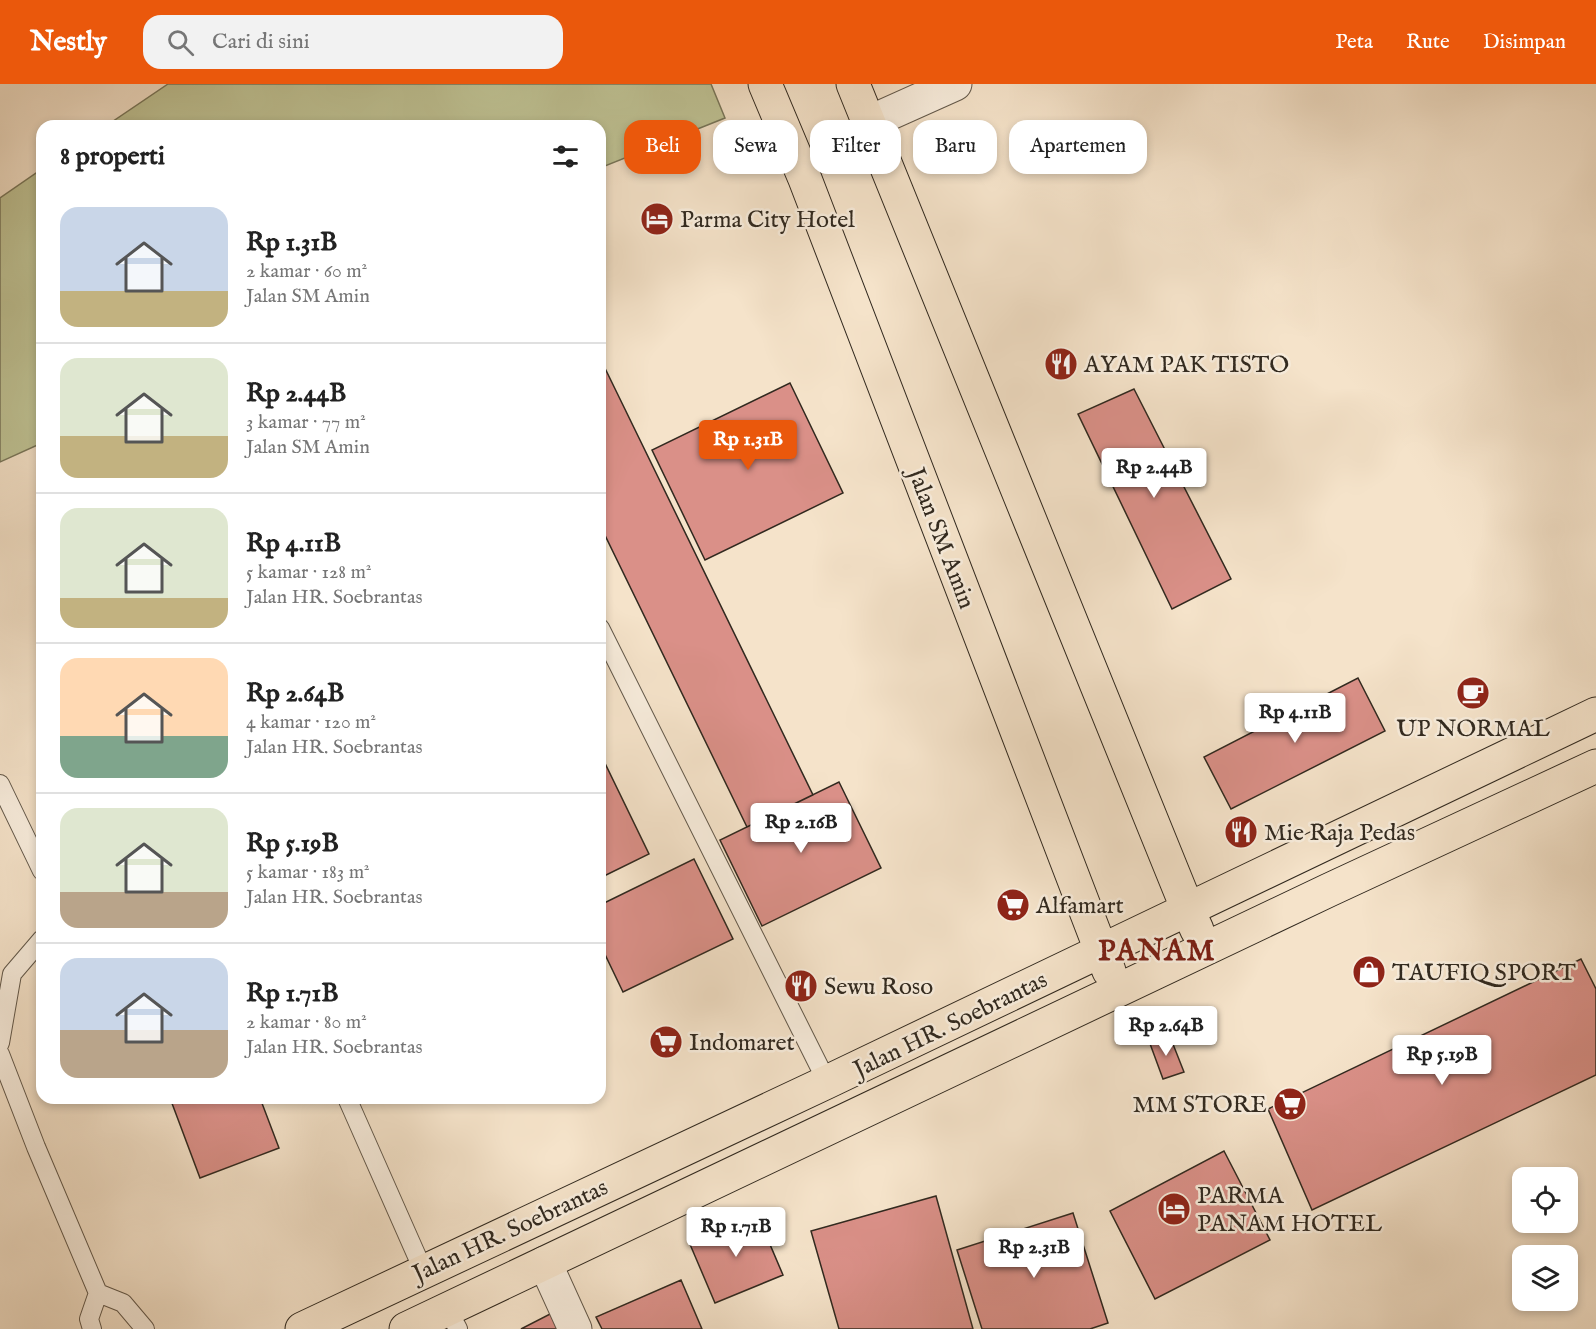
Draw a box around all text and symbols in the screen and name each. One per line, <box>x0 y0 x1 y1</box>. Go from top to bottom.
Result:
search box <box>143 15 563 69</box>
text: Nestly <box>30 25 107 60</box>
icon: search <box>164 26 197 59</box>
text: Cari di sini <box>212 28 310 56</box>
text: Peta <box>1335 29 1373 56</box>
text: Rute <box>1406 29 1450 56</box>
text: Disimpan <box>1483 29 1566 56</box>
chip: Beli <box>624 120 701 174</box>
chip: Sewa <box>713 120 798 174</box>
chip: Filter <box>810 120 901 174</box>
chip: Baru <box>913 120 997 174</box>
chip: Apartemen <box>1009 120 1147 174</box>
text: 8 properti <box>60 140 165 173</box>
icon: filters <box>549 140 582 173</box>
hotel icon: Parma City Hotel <box>639 201 675 237</box>
place label: Parma City Hotel <box>680 205 855 236</box>
text: Rp 1.31B <box>246 226 337 259</box>
icon: home <box>108 231 180 303</box>
text: 2 kamar · 60 m² <box>246 259 367 284</box>
text: Jalan SM Amin <box>246 284 370 309</box>
restaurant icon: AYAM PAK TISTO <box>1043 346 1079 382</box>
place label: AYAM PAK TISTO <box>1083 350 1289 381</box>
text: Rp 2.44B <box>246 377 346 410</box>
icon: home <box>108 382 180 454</box>
text: 3 kamar · 77 m² <box>246 410 366 435</box>
pin: Rp 1.31B <box>686 420 810 471</box>
text: Rp 1.31B <box>713 427 783 452</box>
text: Jalan SM Amin <box>246 435 370 460</box>
pin: Rp 2.44B <box>1092 448 1216 499</box>
text: Rp 2.44B <box>1116 455 1192 480</box>
street label: Jalan SM Amin <box>898 461 982 614</box>
text: Rp 4.11B <box>246 527 341 560</box>
icon: home <box>108 532 180 604</box>
text: 5 kamar · 128 m² <box>246 560 372 585</box>
text: Jalan HR. Soebrantas <box>246 585 423 610</box>
cafe icon: UP NORMAL <box>1455 675 1491 711</box>
text: Rp 2.64B <box>246 677 344 710</box>
icon: home <box>108 682 180 754</box>
pin: Rp 4.11B <box>1233 693 1357 744</box>
text: Rp 4.11B <box>1259 700 1332 725</box>
text: 4 kamar · 120 m² <box>246 710 376 735</box>
place label: UP NORMAL <box>1396 714 1551 745</box>
text: Jalan HR. Soebrantas <box>246 735 423 760</box>
pin: Rp 2.16B <box>739 803 863 854</box>
text: Rp 2.16B <box>764 810 838 835</box>
restaurant icon: Mie Raja Pedas <box>1223 814 1259 850</box>
place label: Mie Raja Pedas <box>1264 818 1415 849</box>
text: Rp 5.19B <box>246 827 339 860</box>
icon: home <box>108 832 180 904</box>
text: 5 kamar · 183 m² <box>246 860 370 885</box>
text: Jalan HR. Soebrantas <box>246 885 423 910</box>
supermarket icon: Alfamart <box>995 887 1031 923</box>
place label: Alfamart <box>1035 891 1124 922</box>
district label: PANAM <box>1098 933 1216 971</box>
shop icon: TAUFIQ SPORT <box>1351 954 1387 990</box>
place label: TAUFIQ SPORT <box>1392 958 1576 989</box>
street label: Jalan HR. Soebrantas <box>846 965 1053 1087</box>
restaurant icon: Sewu Roso <box>783 968 819 1004</box>
place label: Sewu Roso <box>824 972 933 1003</box>
text: Rp 1.71B <box>246 977 338 1010</box>
icon: home <box>108 982 180 1054</box>
pin: Rp 2.64B <box>1104 1006 1228 1057</box>
text: 2 kamar · 80 m² <box>246 1010 367 1035</box>
text: Rp 2.64B <box>1128 1013 1204 1038</box>
supermarket icon: Indomaret <box>648 1024 684 1060</box>
place label: Indomaret <box>689 1028 795 1059</box>
text: Jalan HR. Soebrantas <box>246 1035 423 1060</box>
pin: Rp 5.19B <box>1380 1035 1504 1086</box>
text: Rp 5.19B <box>1406 1042 1478 1067</box>
supermarket icon: MM STORE <box>1272 1086 1308 1122</box>
place label: MM STORE <box>1132 1090 1267 1121</box>
map controls <box>1512 1167 1578 1311</box>
button: locate <box>1512 1167 1578 1233</box>
street label: Jalan HR. Soebrantas <box>405 1173 613 1291</box>
place label: PARMA PANAM HOTEL <box>1197 1181 1383 1240</box>
hotel icon: PARMA PANAM HOTEL <box>1156 1191 1192 1227</box>
pin: Rp 1.71B <box>674 1207 798 1258</box>
text: Rp 1.71B <box>700 1214 772 1239</box>
pin: Rp 2.31B <box>972 1228 1096 1279</box>
text: Rp 2.31B <box>998 1235 1070 1260</box>
button: layers <box>1512 1245 1578 1311</box>

